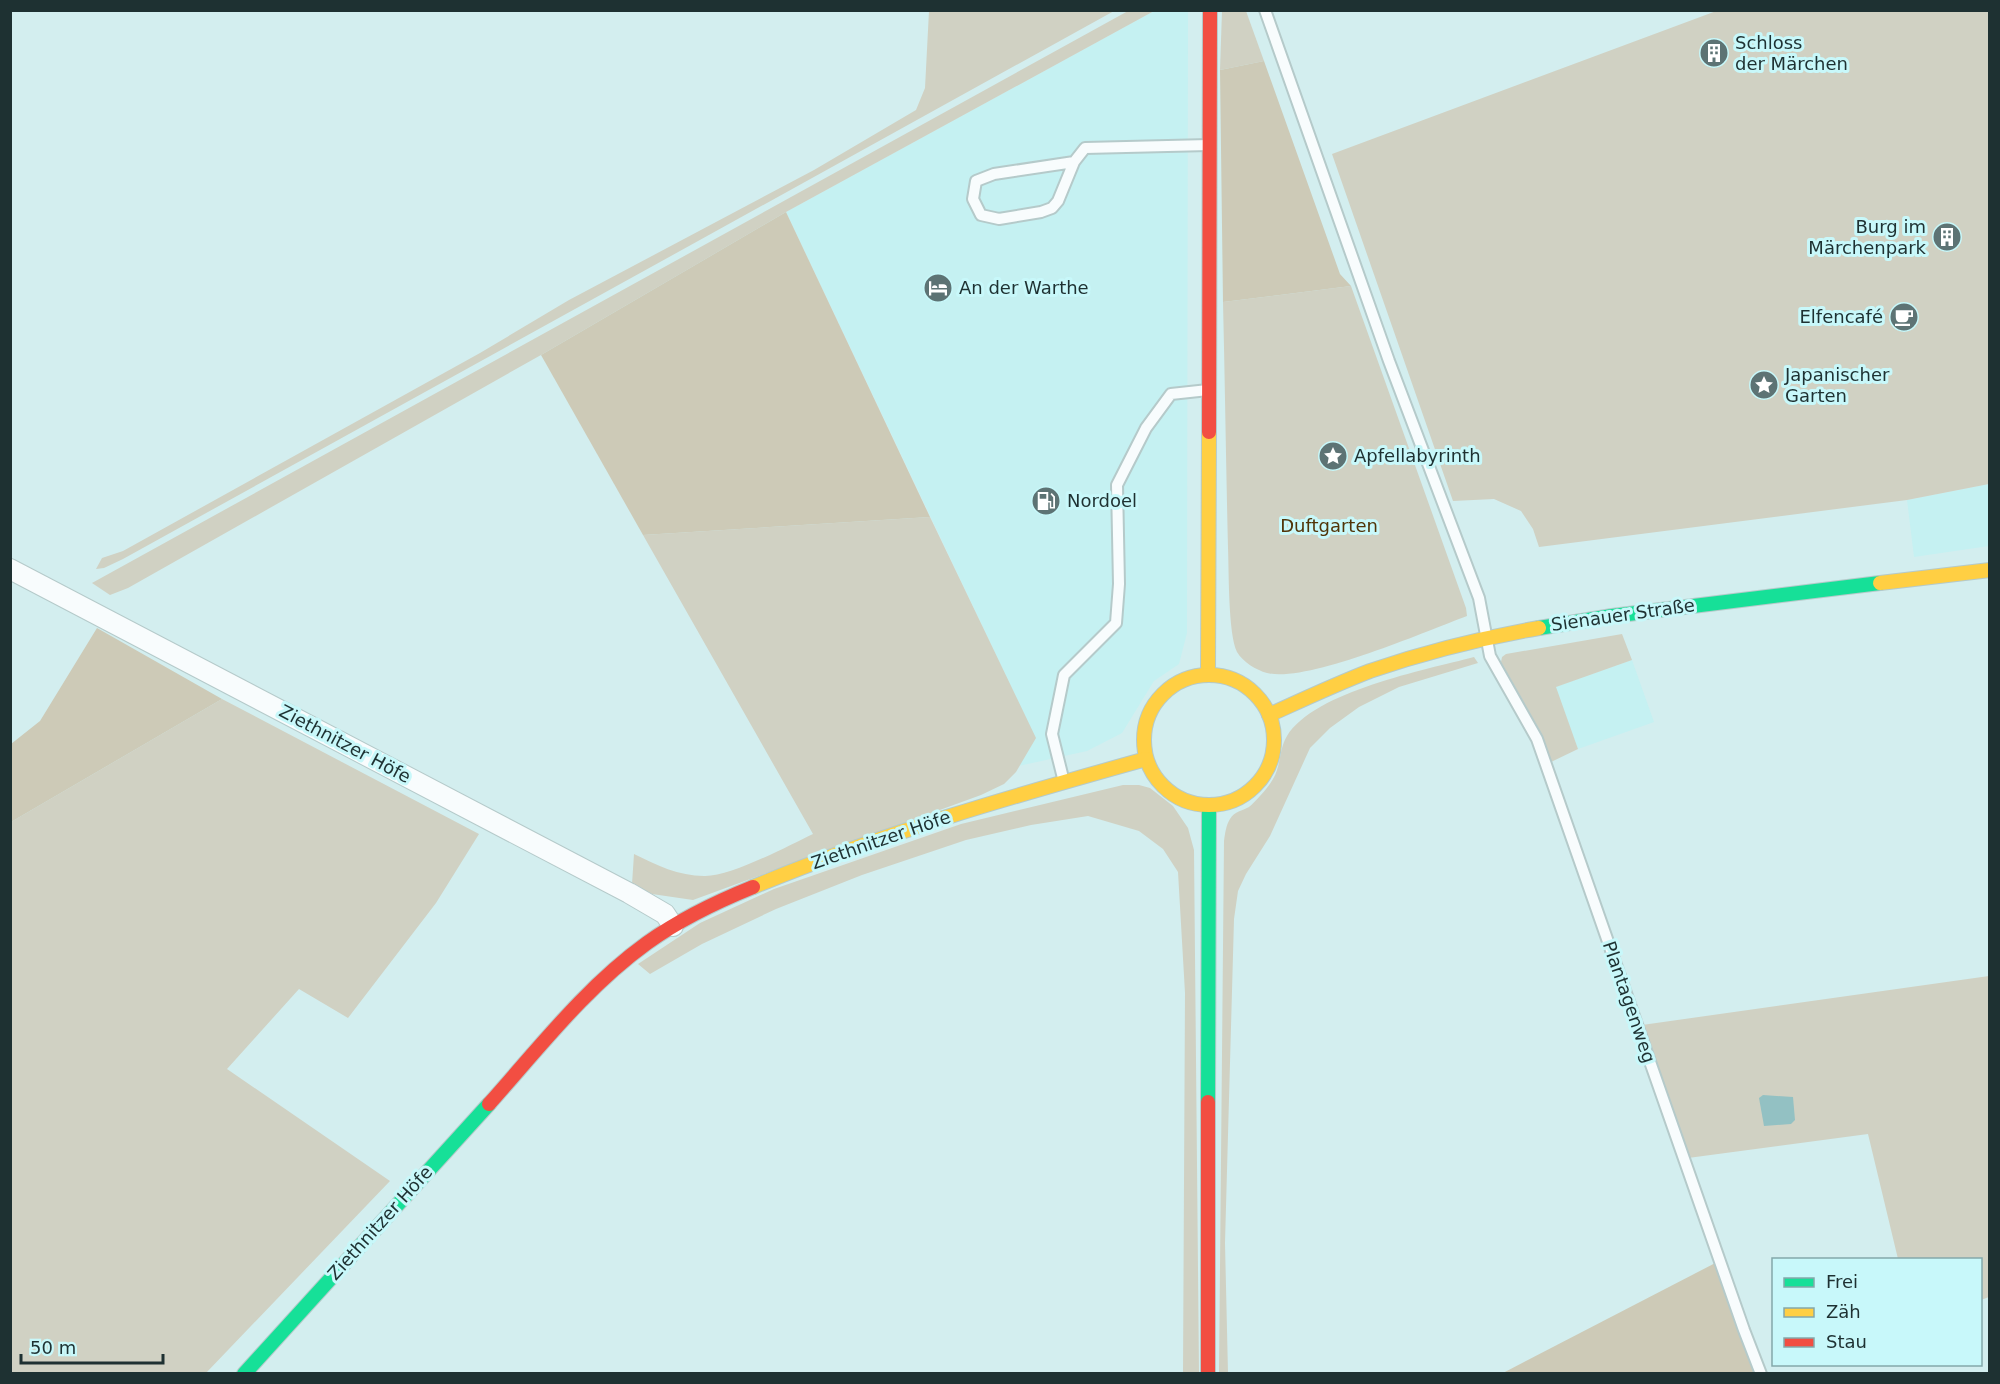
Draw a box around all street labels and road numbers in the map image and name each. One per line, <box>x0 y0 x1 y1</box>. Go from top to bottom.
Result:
street label: Sienauer Straße <box>1550 594 1696 635</box>
street label: Ziethnitzer Höfe <box>276 700 415 787</box>
street label: Ziethnitzer Höfe <box>808 806 953 873</box>
street label: Plantagenweg <box>1599 938 1660 1066</box>
street label: Ziethnitzer Höfe <box>323 1161 436 1284</box>

